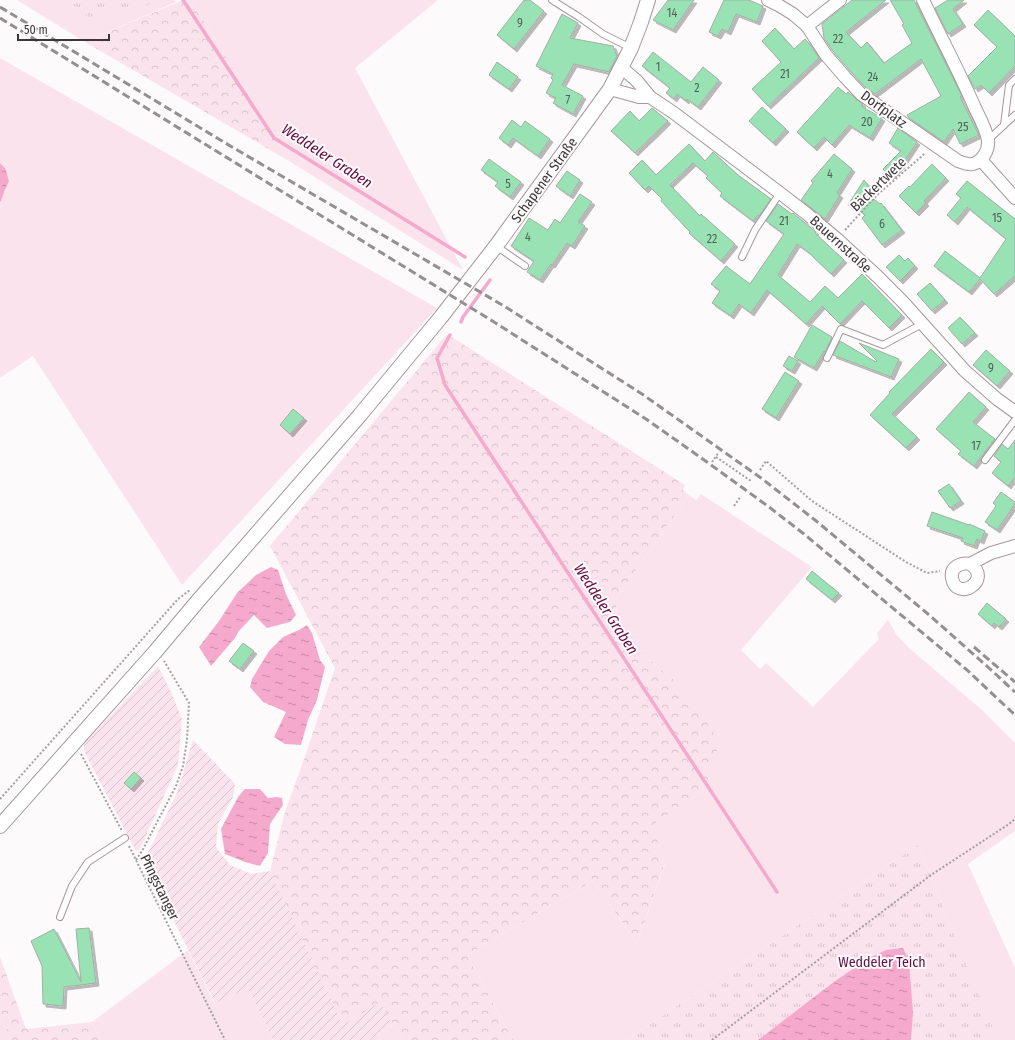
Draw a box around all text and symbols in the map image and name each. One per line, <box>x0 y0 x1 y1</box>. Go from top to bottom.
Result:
house number: 14 <box>667 6 677 20</box>
scale bar <box>18 16 109 42</box>
house number: 9 <box>517 16 523 30</box>
text: 50 m <box>24 23 48 37</box>
house number: 22 <box>833 32 843 46</box>
house number: 1 <box>656 60 660 74</box>
house number: 21 <box>780 67 790 81</box>
house number: 24 <box>868 70 879 84</box>
house number: 2 <box>694 81 700 95</box>
street label: Dorfplatz <box>857 87 910 132</box>
house number: 7 <box>566 93 571 107</box>
house number: 20 <box>861 115 873 129</box>
water label: Weddeler Graben <box>278 120 376 192</box>
house number: 25 <box>958 120 969 134</box>
street label: Schapener Straße <box>508 134 581 226</box>
street label: Bäckertwete <box>847 154 910 215</box>
house number: 4 <box>827 167 833 181</box>
house number: 5 <box>505 177 511 191</box>
house number: 15 <box>992 211 1003 225</box>
street label: Bauernstraße <box>806 212 875 277</box>
house number: 21 <box>779 214 789 228</box>
house number: 6 <box>879 217 885 231</box>
house number: 4 <box>525 230 531 244</box>
house number: 22 <box>707 232 717 246</box>
house number: 9 <box>988 361 994 375</box>
house number: 17 <box>971 439 981 453</box>
water label: Weddeler Graben <box>570 560 642 658</box>
street label: Pfingstanger <box>136 851 183 923</box>
park label: Weddeler Teich <box>838 954 926 971</box>

